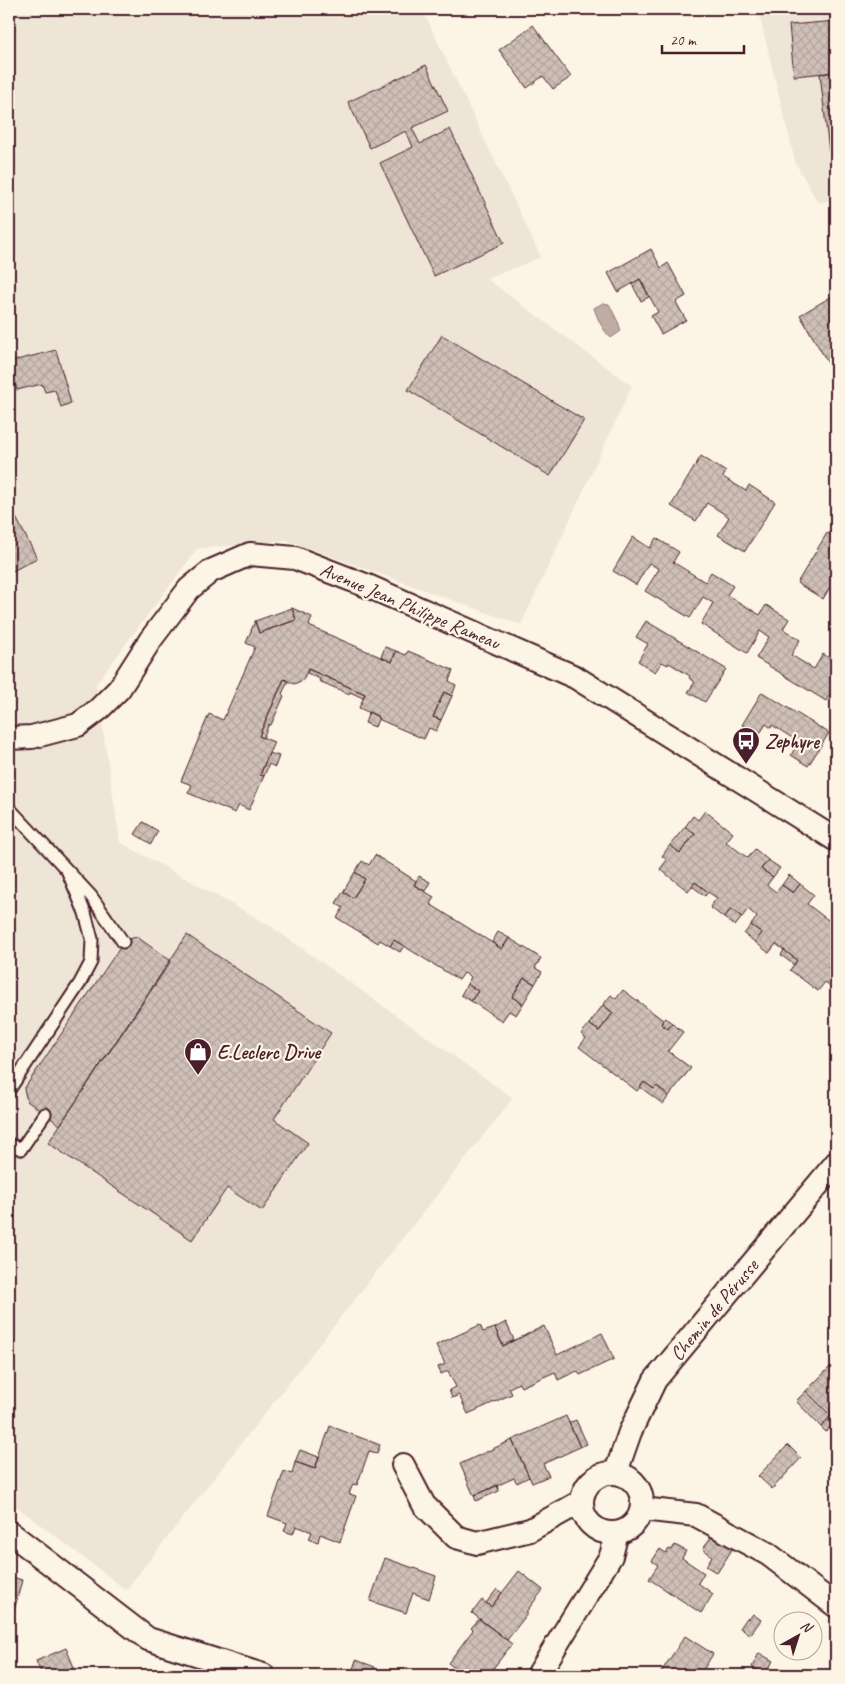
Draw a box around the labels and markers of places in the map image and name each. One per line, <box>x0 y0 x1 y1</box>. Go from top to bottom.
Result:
bus stop icon: Zephyre <box>731 726 761 765</box>
place label: Zephyre <box>765 729 820 754</box>
shop icon: E.Leclerc Drive <box>183 1037 213 1076</box>
place label: E.Leclerc Drive <box>217 1040 322 1065</box>

